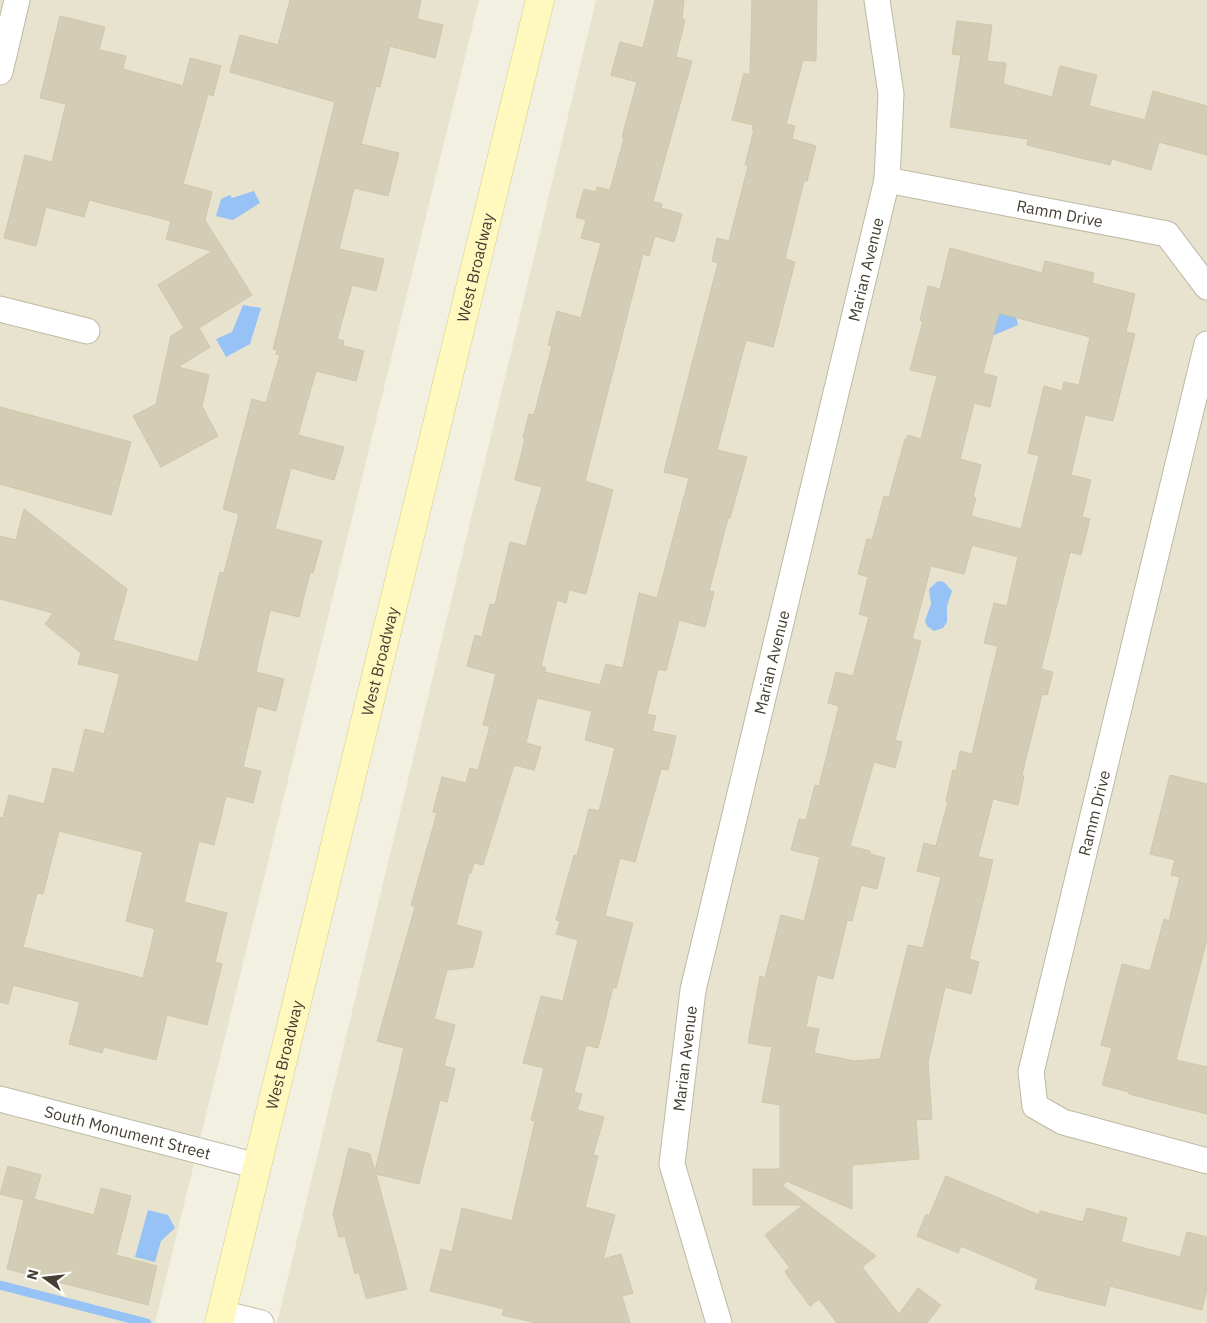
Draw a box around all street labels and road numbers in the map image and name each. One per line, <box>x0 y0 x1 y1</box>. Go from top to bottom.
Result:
street label: Ramm Drive <box>1015 195 1105 231</box>
street label: West Broadway <box>452 211 498 324</box>
street label: Marian Avenue <box>843 215 888 323</box>
street label: West Broadway <box>357 605 402 718</box>
street label: Marian Avenue <box>749 608 794 716</box>
street label: Ramm Drive <box>1074 768 1114 858</box>
street label: West Broadway <box>261 998 307 1111</box>
street label: Marian Avenue <box>668 1004 701 1113</box>
street label: South Monument Street <box>42 1101 213 1164</box>

